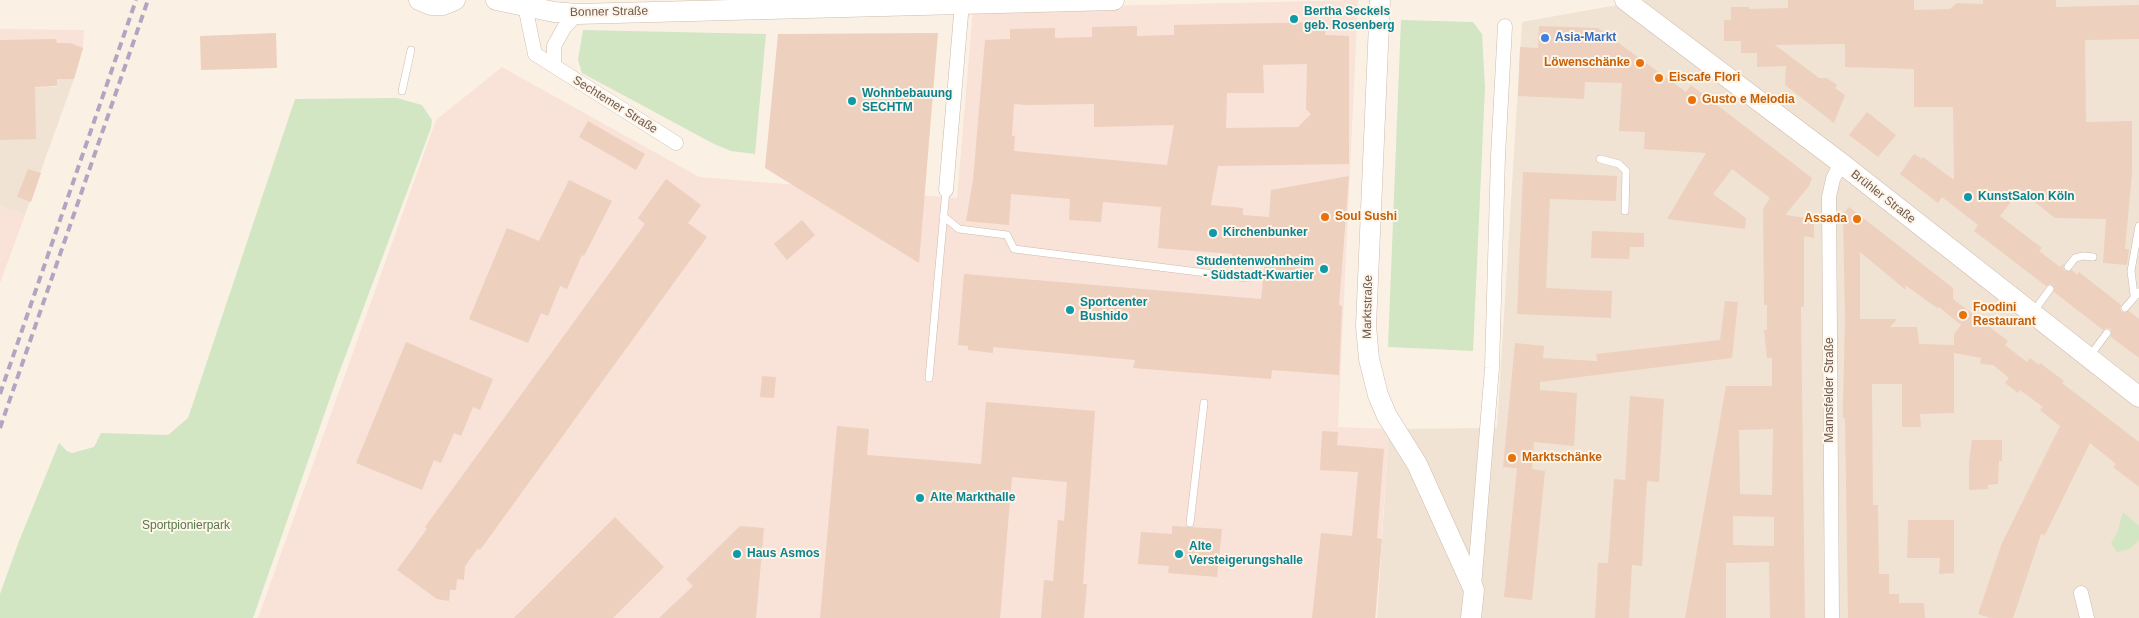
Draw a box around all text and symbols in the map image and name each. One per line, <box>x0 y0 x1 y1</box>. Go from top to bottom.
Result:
street label: Bonner Straße <box>570 4 648 20</box>
place label: Bertha Seckels geb. Rosenberg <box>1304 5 1395 33</box>
marker: Bertha Seckels geb. Rosenberg <box>1288 13 1300 25</box>
place label: Asia-Markt <box>1555 31 1616 45</box>
marker: Asia-Markt <box>1539 32 1551 44</box>
place label: Löwenschänke <box>1544 56 1630 70</box>
marker: Löwenschänke <box>1634 57 1646 69</box>
place label: Eiscafe Flori <box>1669 71 1740 85</box>
marker: Eiscafe Flori <box>1653 72 1665 84</box>
street label: Sechtemer Straße <box>570 73 660 137</box>
place label: Wohnbebauung SECHTM <box>862 87 952 115</box>
place label: Gusto e Melodia <box>1702 93 1795 107</box>
marker: Gusto e Melodia <box>1686 94 1698 106</box>
marker: Wohnbebauung SECHTM <box>846 95 858 107</box>
street label: Brühler Straße <box>1848 167 1918 227</box>
place label: KunstSalon Köln <box>1978 190 2075 204</box>
marker: KunstSalon Köln <box>1962 191 1974 203</box>
place label: Soul Sushi <box>1335 210 1397 224</box>
marker: Soul Sushi <box>1319 211 1331 223</box>
place label: Assada <box>1804 212 1847 226</box>
marker: Assada <box>1851 213 1863 225</box>
place label: Kirchenbunker <box>1223 226 1308 240</box>
marker: Kirchenbunker <box>1207 227 1219 239</box>
place label: Studentenwohnheim - Südstadt-Kwartier <box>1196 255 1314 283</box>
marker: Studentenwohnheim - Südstadt-Kwartier <box>1318 263 1330 275</box>
street label: Marktstraße <box>1360 275 1376 339</box>
place label: Sportcenter Bushido <box>1080 296 1147 324</box>
place label: Foodini Restaurant <box>1973 301 2036 329</box>
marker: Sportcenter Bushido <box>1064 304 1076 316</box>
marker: Foodini Restaurant <box>1957 309 1969 321</box>
street label: Mannsfelder Straße <box>1823 337 1837 443</box>
place label: Marktschänke <box>1522 451 1602 465</box>
marker: Marktschänke <box>1506 452 1518 464</box>
place label: Alte Markthalle <box>930 491 1015 505</box>
marker: Alte Markthalle <box>914 492 926 504</box>
park label: Sportpionierpark <box>142 519 230 533</box>
place label: Alte Versteigerungshalle <box>1189 540 1303 568</box>
place label: Haus Asmos <box>747 547 820 561</box>
marker: Haus Asmos <box>731 548 743 560</box>
marker: Alte Versteigerungshalle <box>1173 548 1185 560</box>

